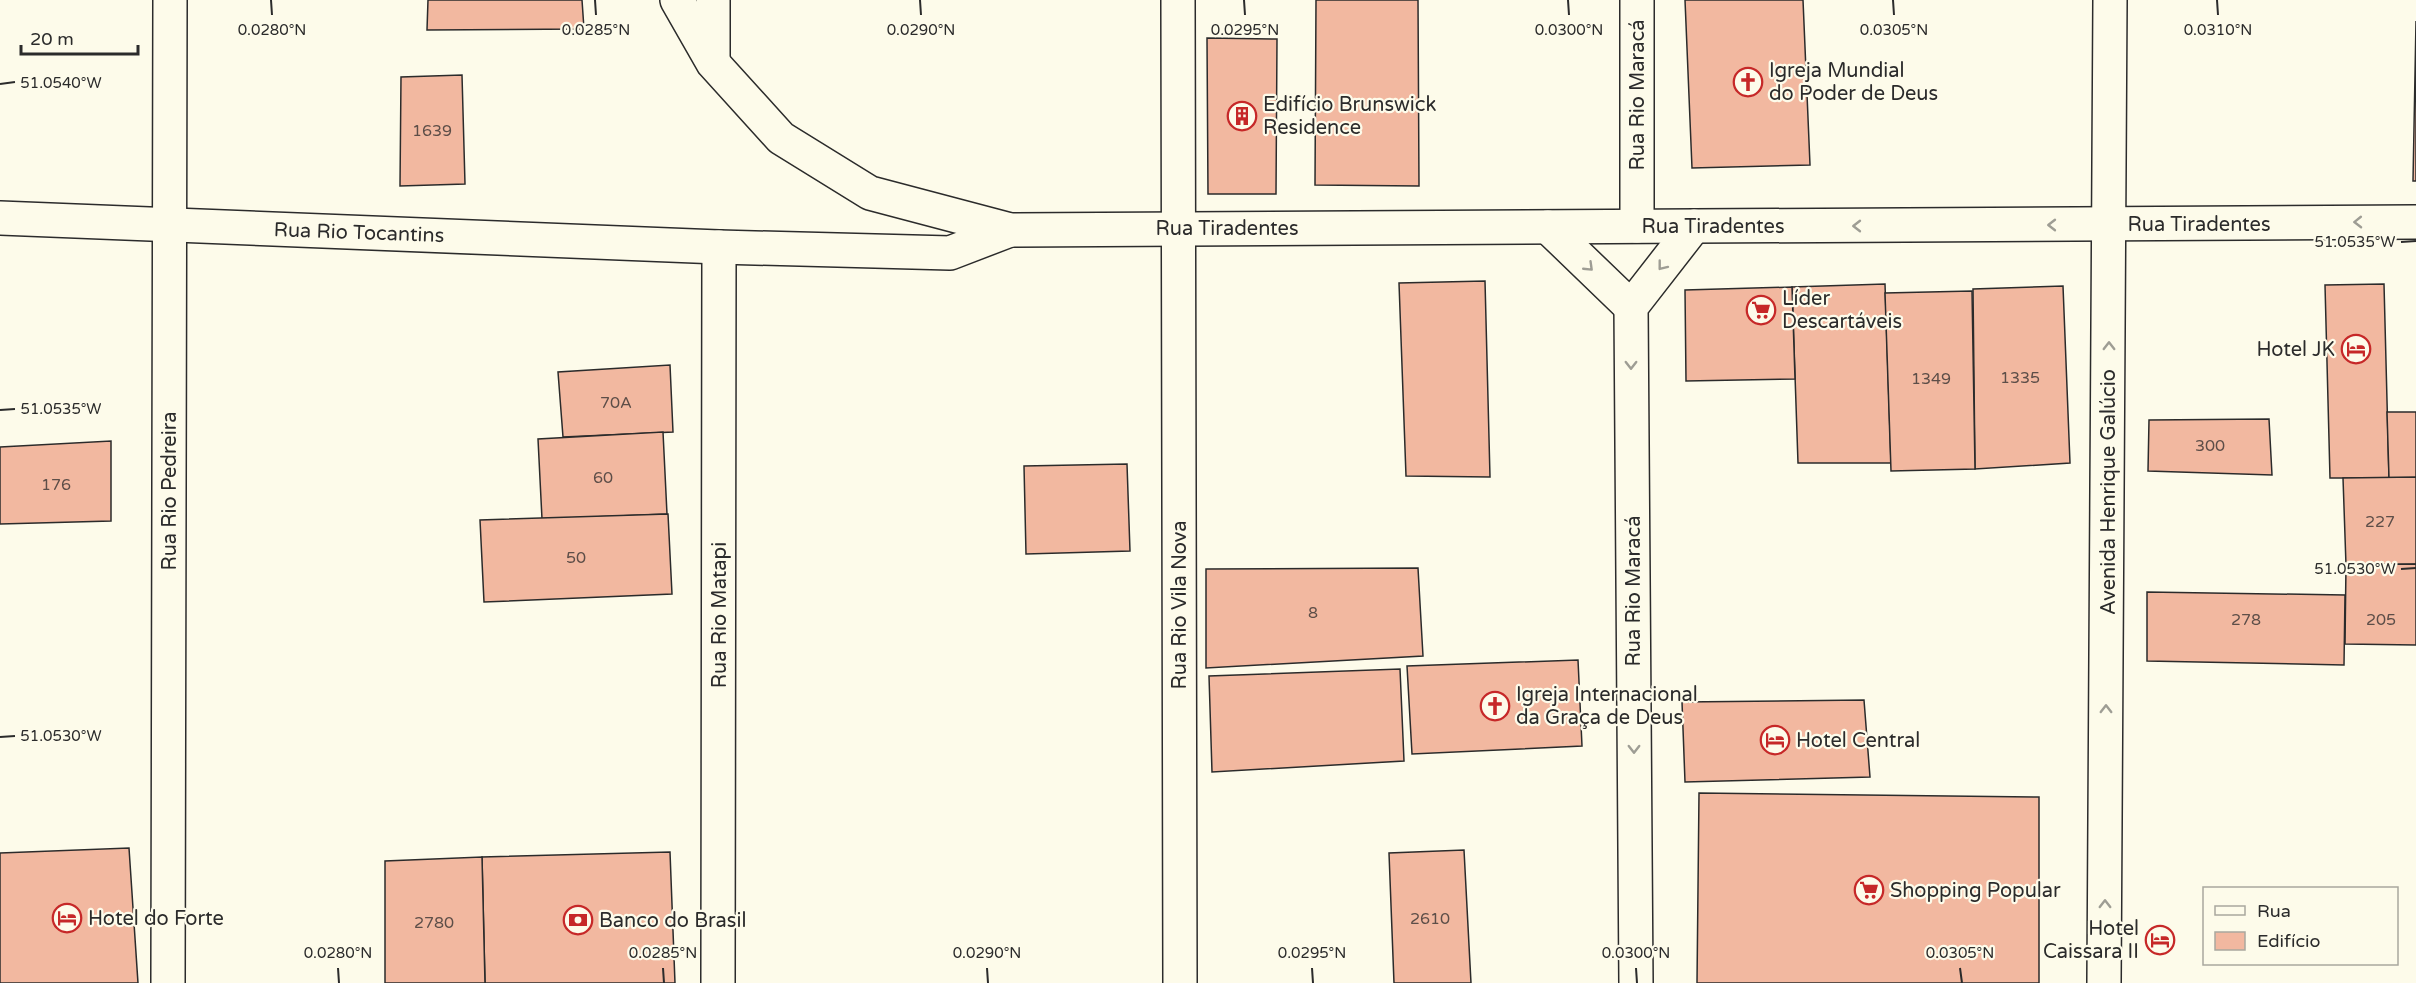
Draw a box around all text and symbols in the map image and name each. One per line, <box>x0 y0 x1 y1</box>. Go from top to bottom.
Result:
scale bar <box>21 18 138 56</box>
street label: Rua Rio Maracá <box>1626 20 1650 170</box>
text: 0.0280°N <box>238 21 306 39</box>
text: 0.0285°N <box>562 21 630 39</box>
text: 0.0290°N <box>887 21 955 39</box>
text: 0.0295°N <box>1211 21 1279 39</box>
text: 0.0300°N <box>1535 21 1603 39</box>
text: 0.0305°N <box>1860 21 1928 39</box>
text: 0.0310°N <box>2184 21 2252 39</box>
text: 20 m <box>30 28 74 50</box>
place label: Igreja Mundial do Poder de Deus <box>1769 59 1938 106</box>
church icon: Igreja Mundial do Poder de Deus <box>1732 66 1764 98</box>
text: 51.0540°W <box>20 74 102 92</box>
place label: Edifício Brunswick Residence <box>1263 93 1436 140</box>
building icon: Edifício Brunswick Residence <box>1226 100 1258 132</box>
house number: 1639 <box>412 121 452 141</box>
street label: Rua Tiradentes <box>2127 213 2271 237</box>
street label: Rua Tiradentes <box>1641 215 1785 239</box>
one-way arrow <box>2353 216 2362 229</box>
street label: Rua Tiradentes <box>1155 217 1299 241</box>
street label: Rua Rio Tocantins <box>273 218 445 248</box>
one-way arrow <box>2047 219 2056 231</box>
one-way arrow <box>1852 220 1861 232</box>
text: 51.0535°W <box>2315 233 2395 251</box>
one-way arrow <box>1582 259 1593 270</box>
one-way arrow <box>1659 260 1670 271</box>
place label: Líder Descartáveis <box>1782 287 1902 334</box>
supermarket icon: Líder Descartáveis <box>1745 294 1777 326</box>
hotel icon: Hotel JK <box>2340 333 2372 365</box>
place label: Hotel JK <box>2256 338 2335 362</box>
one-way arrow <box>2103 341 2115 350</box>
one-way arrow <box>1625 361 1637 370</box>
house number: 1335 <box>2000 368 2040 388</box>
house number: 1349 <box>1911 369 1951 389</box>
street label: Avenida Henrique Galúcio <box>2097 369 2121 615</box>
house number: 70A <box>600 393 632 413</box>
text: 51.0535°W <box>21 400 101 418</box>
street label: Rua Rio Pedreira <box>158 411 182 571</box>
house number: 300 <box>2195 436 2225 456</box>
house number: 60 <box>593 468 613 488</box>
house number: 176 <box>41 475 71 495</box>
house number: 227 <box>2365 512 2395 532</box>
street label: Rua Rio Maracá <box>1622 516 1646 666</box>
street label: Rua Rio Vila Nova <box>1168 520 1192 690</box>
street label: Rua Rio Matapi <box>708 542 732 688</box>
house number: 50 <box>566 548 586 568</box>
text: 51.0530°W <box>2314 560 2396 578</box>
house number: 8 <box>1308 603 1318 623</box>
house number: 278 <box>2231 610 2261 630</box>
house number: 205 <box>2366 610 2396 630</box>
place label: Igreja Internacional da Graça de Deus <box>1516 683 1698 730</box>
church icon: Igreja Internacional da Graça de Deus <box>1479 690 1511 722</box>
one-way arrow <box>2100 704 2112 713</box>
hotel icon: Hotel Central <box>1759 724 1791 756</box>
text: 51.0530°W <box>20 727 102 745</box>
place label: Hotel Central <box>1796 729 1920 753</box>
one-way arrow <box>1628 745 1640 754</box>
supermarket icon: Shopping Popular <box>1853 874 1885 906</box>
place label: Shopping Popular <box>1890 879 2061 903</box>
legend <box>2203 887 2398 965</box>
one-way arrow <box>2099 899 2111 908</box>
text: Rua <box>2257 900 2291 922</box>
hotel icon: Hotel do Forte <box>51 902 83 934</box>
bank icon: Banco do Brasil <box>562 904 594 936</box>
place label: Hotel do Forte <box>88 907 224 931</box>
place label: Banco do Brasil <box>599 909 746 933</box>
house number: 2610 <box>1410 909 1450 929</box>
house number: 2780 <box>414 913 454 933</box>
place label: Hotel Caissara II <box>2043 917 2139 964</box>
hotel icon: Hotel Caissara II <box>2144 924 2176 956</box>
text: Edifício <box>2257 930 2321 952</box>
text: 0.0280°N <box>304 944 372 962</box>
text: 0.0285°N <box>629 944 697 962</box>
text: 0.0290°N <box>953 944 1021 962</box>
text: 0.0295°N <box>1278 944 1346 962</box>
text: 0.0300°N <box>1602 944 1670 962</box>
text: 0.0305°N <box>1926 944 1994 962</box>

